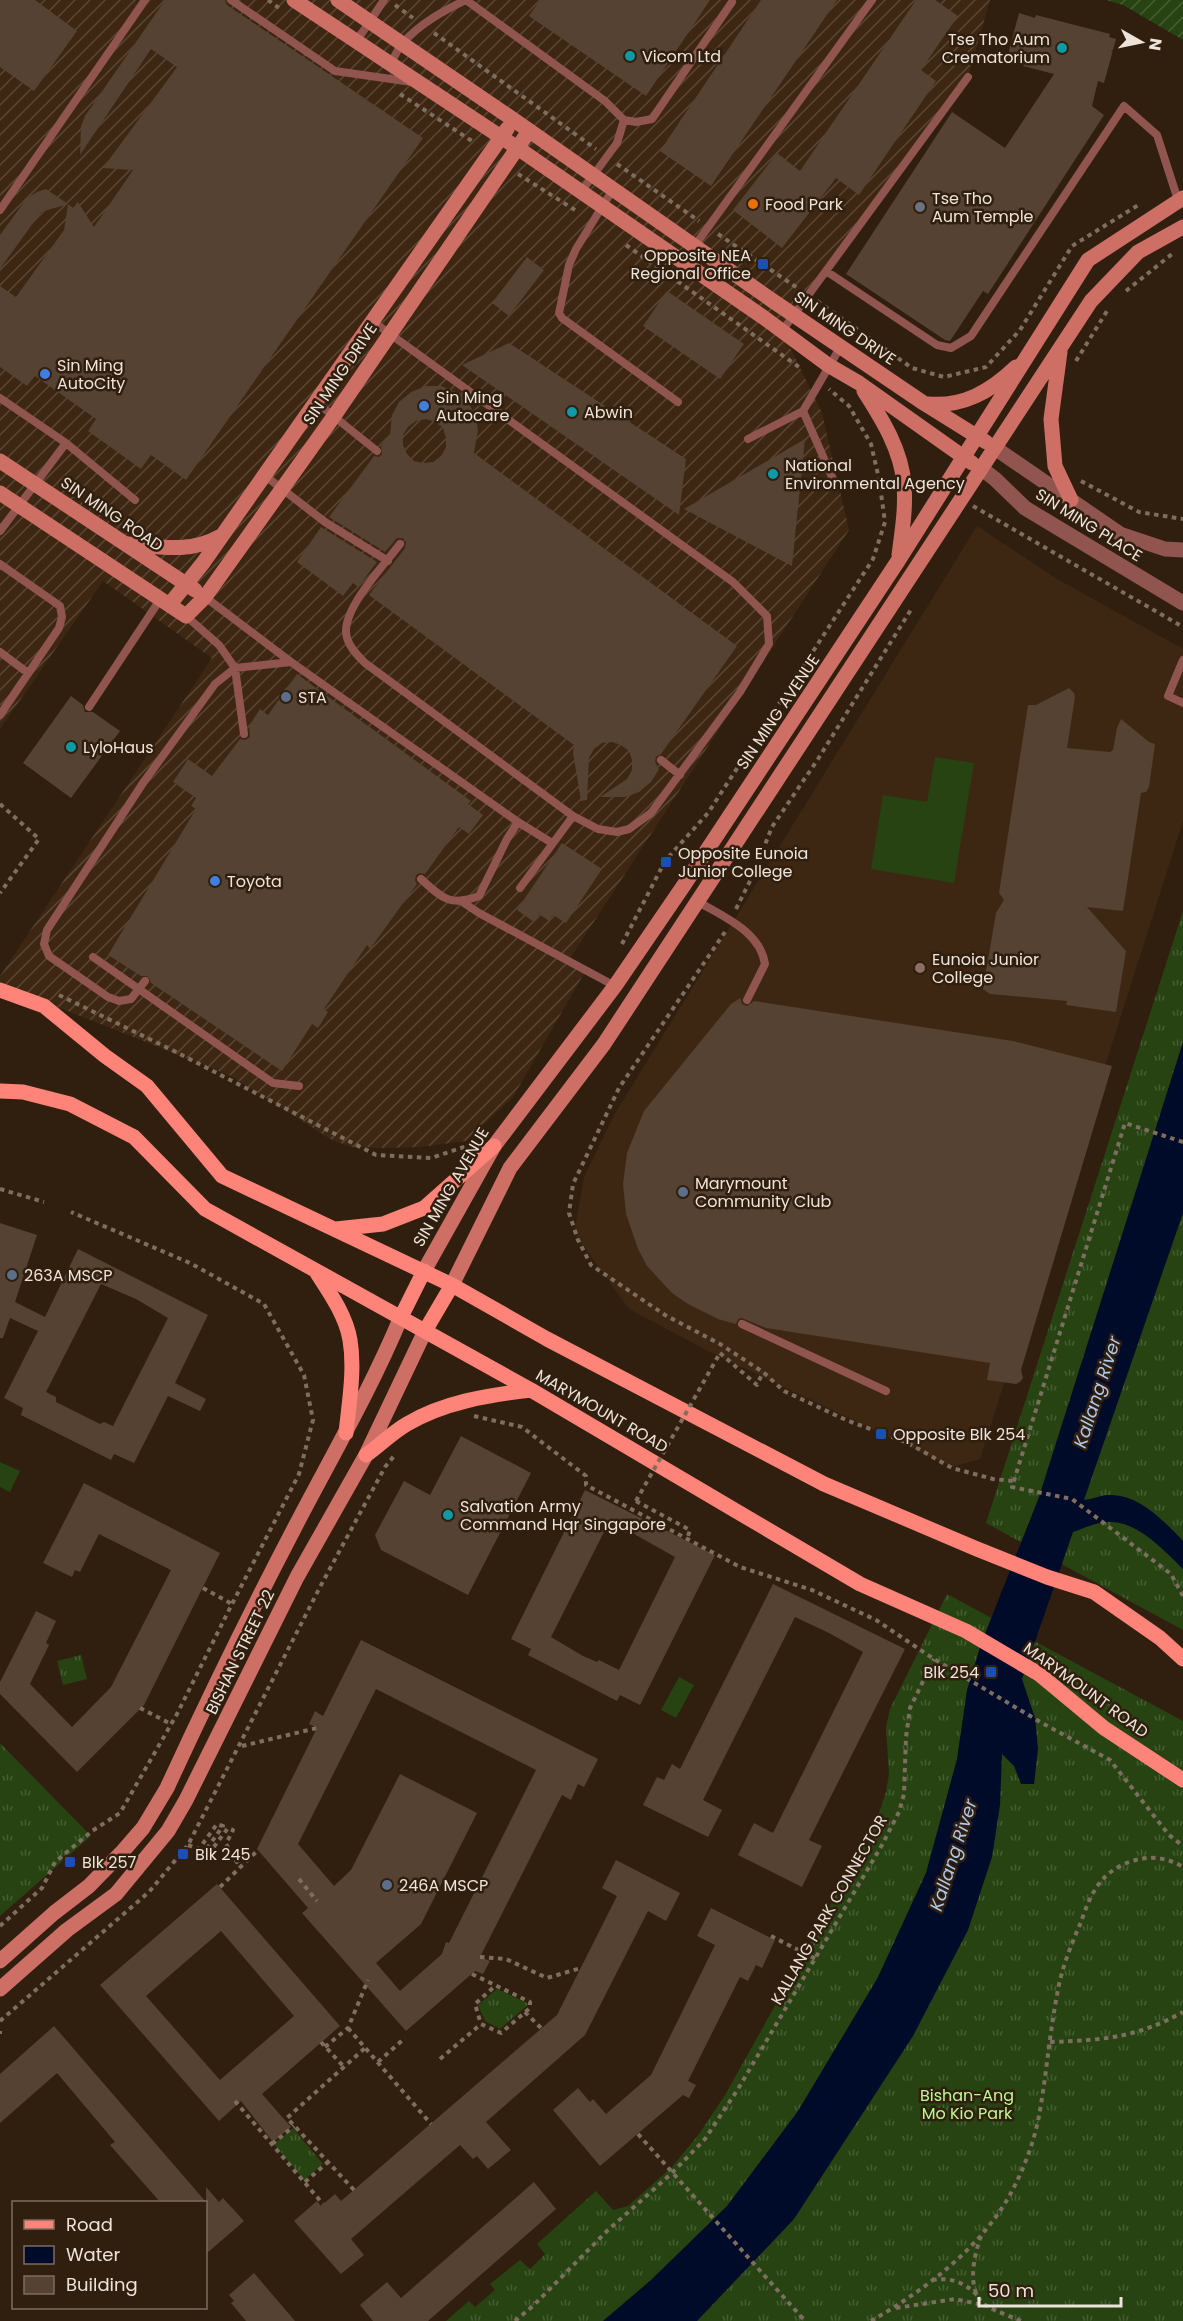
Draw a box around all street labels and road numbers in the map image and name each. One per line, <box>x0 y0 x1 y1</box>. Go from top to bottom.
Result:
street label: SIN MING DRIVE <box>789 285 901 371</box>
street label: SIN MING DRIVE <box>297 318 383 430</box>
street label: SIN MING ROAD <box>56 471 168 557</box>
street label: SIN MING PLACE <box>1031 483 1147 567</box>
street label: SIN MING AVENUE <box>731 650 825 774</box>
street label: SIN MING AVENUE <box>407 1123 495 1251</box>
street label: MARYMOUNT ROAD <box>532 1364 672 1458</box>
street label: BISHAN STREET 22 <box>200 1586 280 1718</box>
street label: MARYMOUNT ROAD <box>1019 1637 1153 1743</box>
street label: KALLANG PARK CONNECTOR <box>765 1811 893 2009</box>

